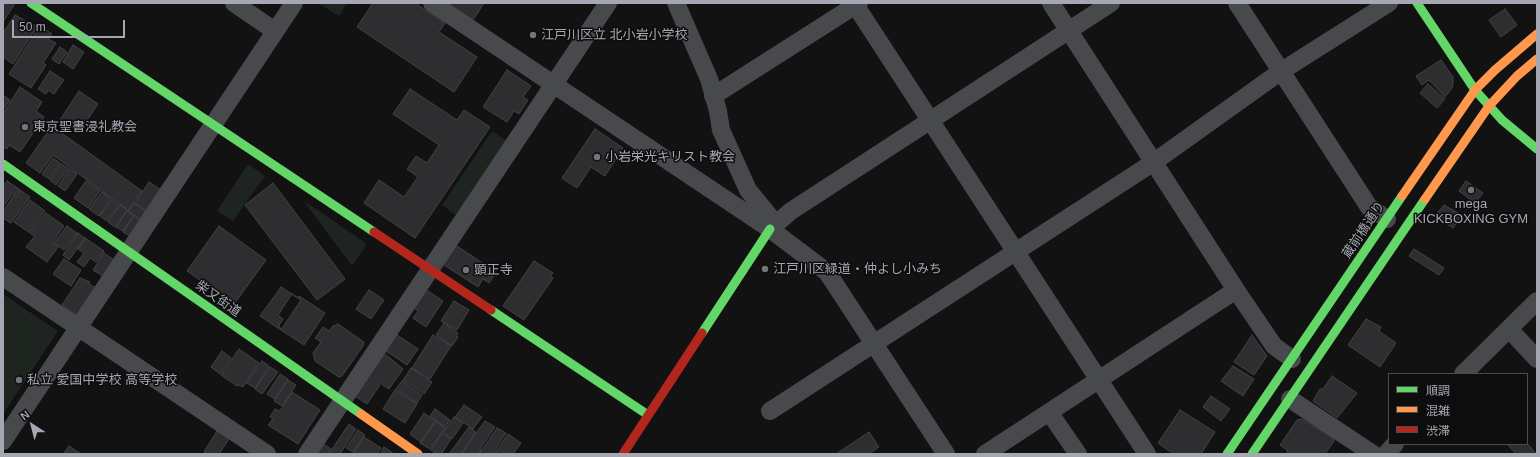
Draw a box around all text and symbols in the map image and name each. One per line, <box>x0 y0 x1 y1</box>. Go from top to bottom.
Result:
scale bar <box>14 12 127 38</box>
text: 50 m <box>19 20 46 34</box>
place label: 江戸川区立 北小岩小学校 <box>541 27 688 43</box>
marker: 江戸川区立 北小岩小学校 <box>528 30 538 40</box>
place label: 東京聖書浸礼教会 <box>33 119 137 135</box>
marker: 東京聖書浸礼教会 <box>20 122 30 132</box>
place label: 小岩栄光キリスト教会 <box>605 149 735 165</box>
marker: 小岩栄光キリスト教会 <box>592 152 602 162</box>
marker: mega KICKBOXING GYM <box>1466 185 1476 195</box>
place label: mega KICKBOXING GYM <box>1414 196 1528 227</box>
street label: 蔵前橋通り <box>1339 199 1389 261</box>
place label: 江戸川区緑道・仲よし小みち <box>773 261 942 277</box>
place label: 顕正寺 <box>474 262 513 278</box>
marker: 江戸川区緑道・仲よし小みち <box>760 264 770 274</box>
marker: 顕正寺 <box>461 265 471 275</box>
street label: 柴又街道 <box>192 278 244 320</box>
place label: 私立 愛国中学校 高等学校 <box>27 372 177 388</box>
legend <box>1388 373 1528 445</box>
marker: 私立 愛国中学校 高等学校 <box>14 375 24 385</box>
text: 順調 <box>1426 384 1450 398</box>
text: 混雑 <box>1426 404 1450 418</box>
north arrow <box>12 405 52 445</box>
text: N <box>18 408 32 422</box>
text: 渋滞 <box>1426 424 1450 438</box>

